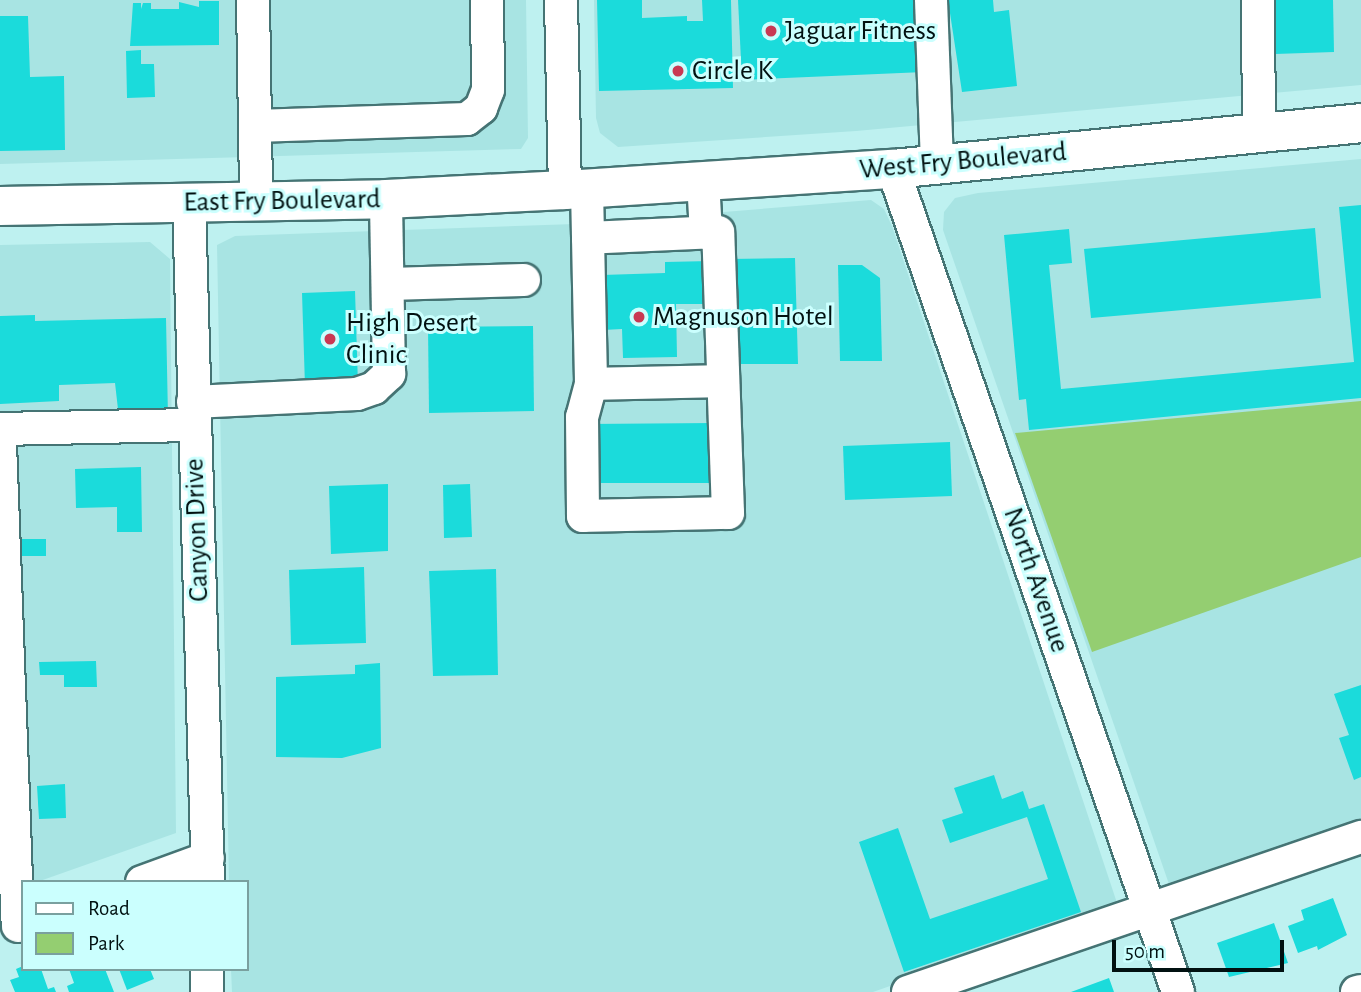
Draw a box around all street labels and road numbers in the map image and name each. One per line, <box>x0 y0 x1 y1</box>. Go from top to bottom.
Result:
street label: West Fry Boulevard <box>858 135 1068 187</box>
street label: East Fry Boulevard <box>183 182 381 220</box>
street label: Canyon Drive <box>178 458 216 602</box>
street label: North Avenue <box>996 503 1076 657</box>

